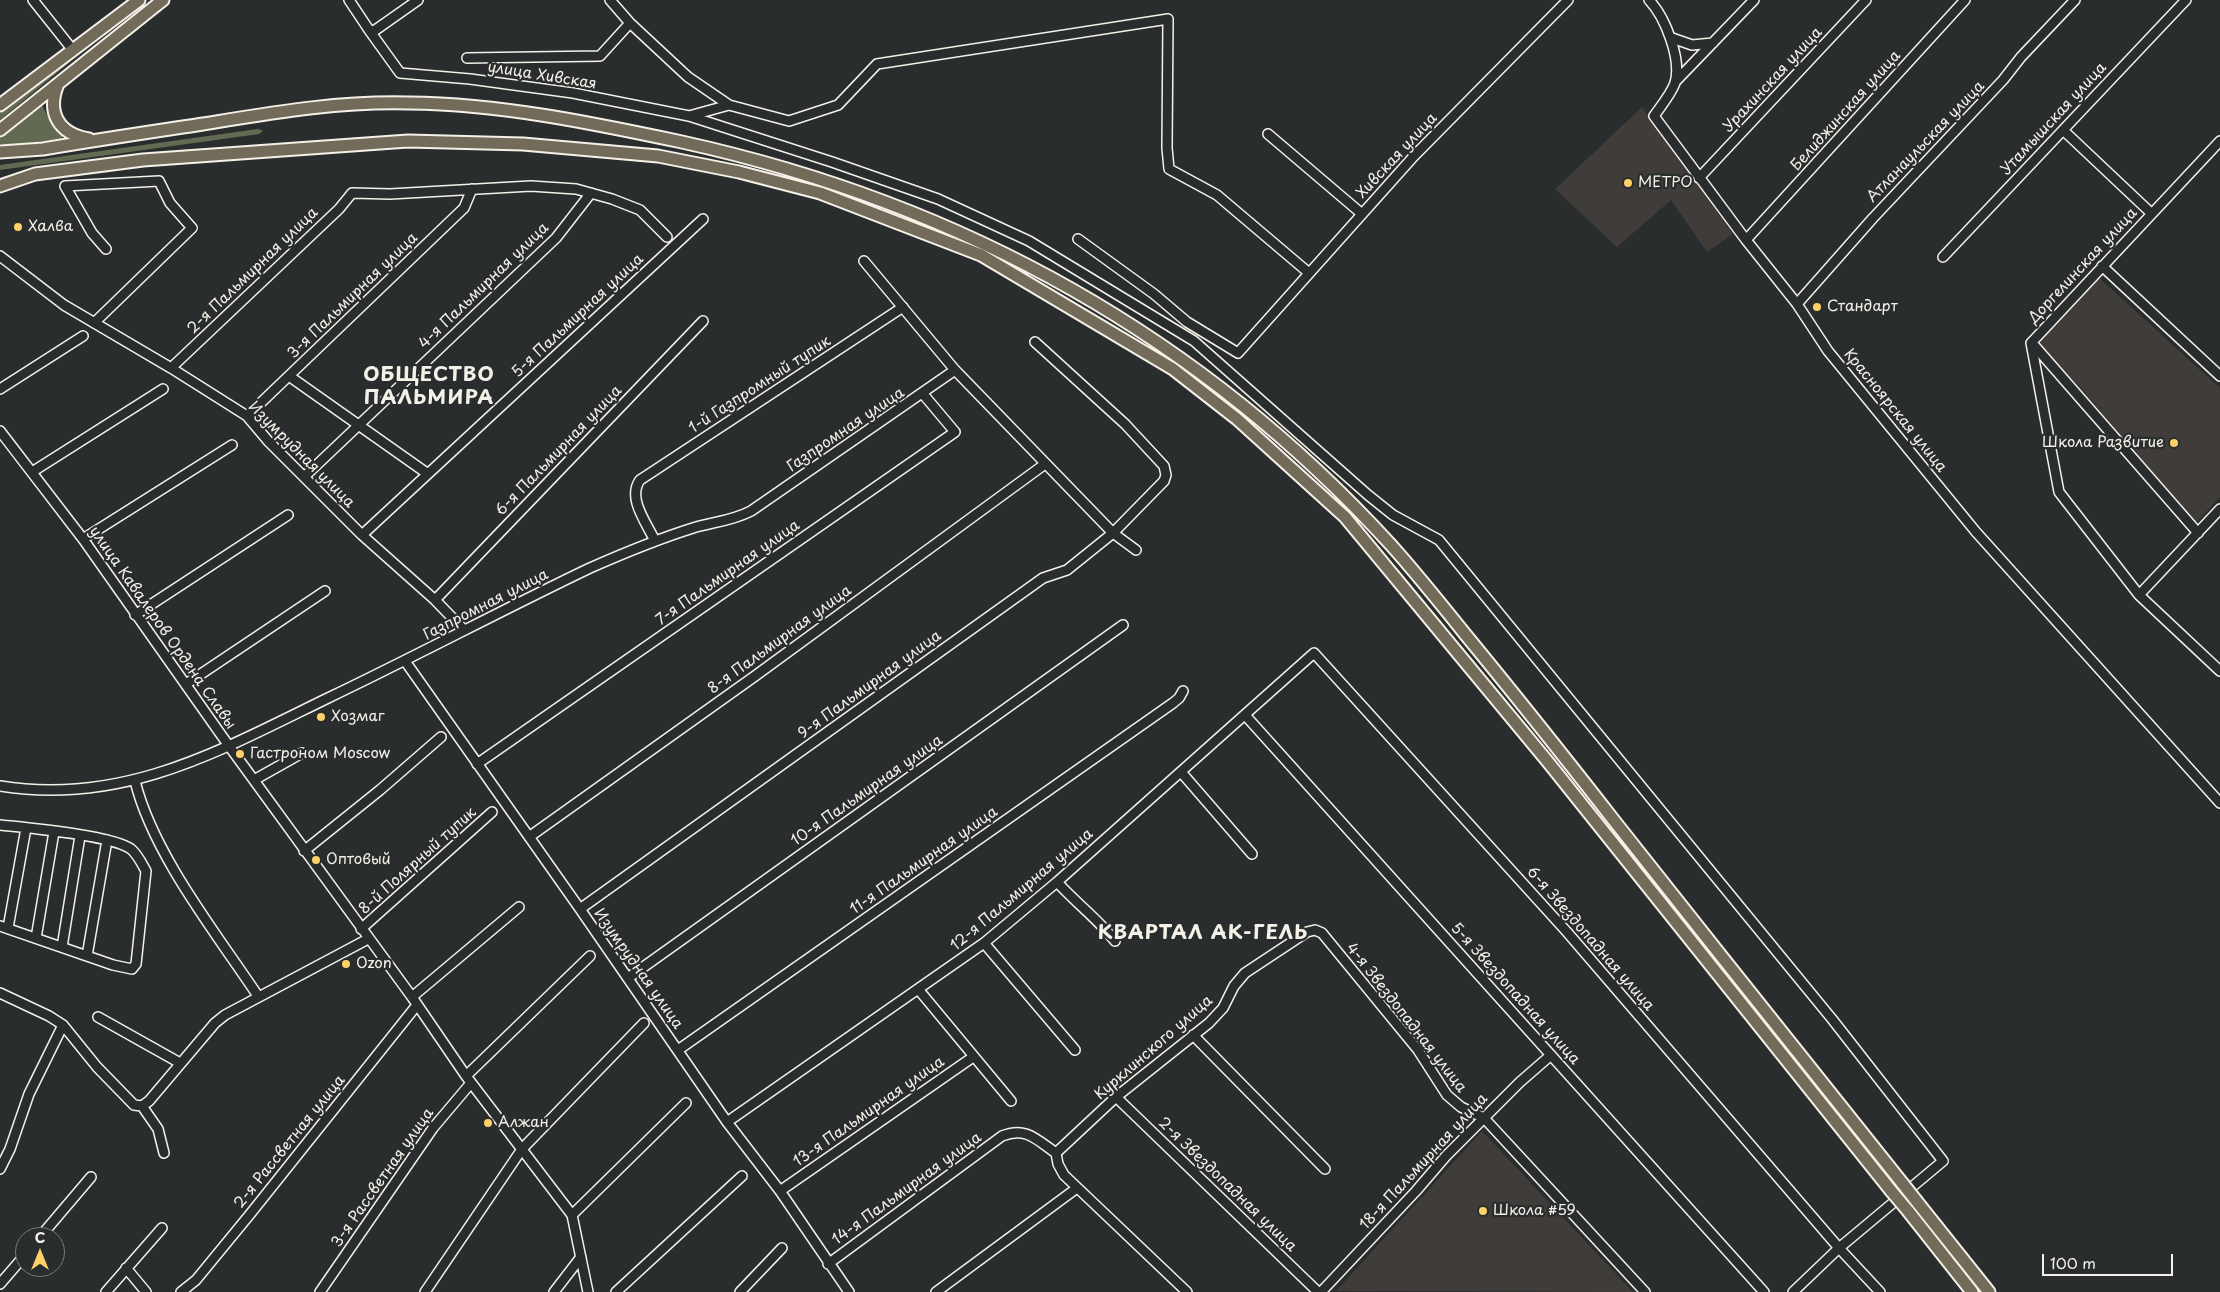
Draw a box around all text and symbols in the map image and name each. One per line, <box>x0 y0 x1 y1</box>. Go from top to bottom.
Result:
street label: Урахинская улица <box>1720 24 1826 136</box>
street label: Белиджинская улица <box>1787 47 1905 175</box>
street label: улица Хивская <box>486 58 598 94</box>
street label: Утамышская улица <box>1997 59 2111 179</box>
street label: Атланаульская улица <box>1863 78 1989 206</box>
street label: Хивская улица <box>1353 110 1441 202</box>
place label: МЕТРО <box>1638 174 1693 192</box>
marker: МЕТРО <box>1622 177 1634 189</box>
street label: 2-я Пальмирная улица <box>184 204 322 338</box>
street label: Доргелинская улица <box>2025 205 2141 327</box>
place label: Халва <box>28 218 73 236</box>
street label: 4-я Пальмирная улица <box>415 219 553 353</box>
marker: Халва <box>12 221 24 233</box>
street label: 3-я Пальмирная улица <box>284 229 422 363</box>
street label: 5-я Пальмирная улица <box>509 250 647 382</box>
place label: Стандарт <box>1827 298 1898 316</box>
marker: Стандарт <box>1811 301 1823 313</box>
street label: 1-й Газпромный тупик <box>686 332 834 438</box>
street label: Красноярская улица <box>1840 346 1950 476</box>
district label: ОБЩЕСТВО ПАЛЬМИРА <box>363 363 495 410</box>
street label: 6-я Пальмирная улица <box>492 382 626 520</box>
street label: Газпромная улица <box>784 384 908 476</box>
street label: Изумрудная улица <box>244 398 358 512</box>
place label: Школа Развитие <box>2042 434 2164 452</box>
marker: Школа Развитие <box>2168 437 2180 449</box>
street label: 7-я Пальмирная улица <box>653 516 803 630</box>
street label: улица Кавалеров Ордена Славы <box>85 523 239 733</box>
street label: Газпромная улица <box>421 566 551 644</box>
street label: 8-я Пальмирная улица <box>705 582 855 698</box>
street label: 9-я Пальмирная улица <box>795 627 945 743</box>
place label: Хозмаг <box>331 708 384 726</box>
marker: Хозмаг <box>315 711 327 723</box>
street label: 10-я Пальмирная улица <box>788 732 946 850</box>
place label: Гастроном Moscow <box>250 745 390 763</box>
marker: Гастроном Moscow <box>234 748 246 760</box>
street label: 11-я Пальмирная улица <box>847 803 1001 919</box>
street label: 8-й Полярный тупик <box>356 804 480 918</box>
street label: 12-я Пальмирная улица <box>947 825 1097 955</box>
place label: Оптовый <box>326 851 391 869</box>
marker: Оптовый <box>310 854 322 866</box>
street label: 6-я Звездопадная улица <box>1522 863 1658 1015</box>
street label: Изумрудная улица <box>590 905 686 1033</box>
street label: 5-я Звездопадная улица <box>1447 919 1583 1069</box>
district label: КВАРТАЛ АК-ГЕЛЬ <box>1095 921 1311 945</box>
street label: 4-я Звездопадная улица <box>1342 940 1470 1096</box>
place label: Ozon <box>356 955 392 973</box>
marker: Ozon <box>340 958 352 970</box>
street label: Курклинского улица <box>1091 992 1217 1104</box>
street label: 13-я Пальмирная улица <box>790 1053 948 1171</box>
street label: 2-я Рассветная улица <box>231 1072 349 1212</box>
street label: 18-я Пальмирная улица <box>1356 1090 1492 1234</box>
street label: 3-я Рассветная улица <box>328 1105 438 1251</box>
place label: Алжан <box>498 1114 549 1132</box>
street label: 2-я Звездопадная улица <box>1154 1114 1300 1256</box>
marker: Алжан <box>482 1117 494 1129</box>
street label: 14-я Пальмирная улица <box>829 1129 985 1249</box>
place label: Школа #59 <box>1493 1202 1576 1220</box>
marker: Школа #59 <box>1477 1205 1489 1217</box>
north arrow <box>15 1227 65 1277</box>
text: С <box>35 1227 45 1248</box>
scale bar <box>2045 1244 2176 1276</box>
text: 100 m <box>2050 1251 2096 1274</box>

